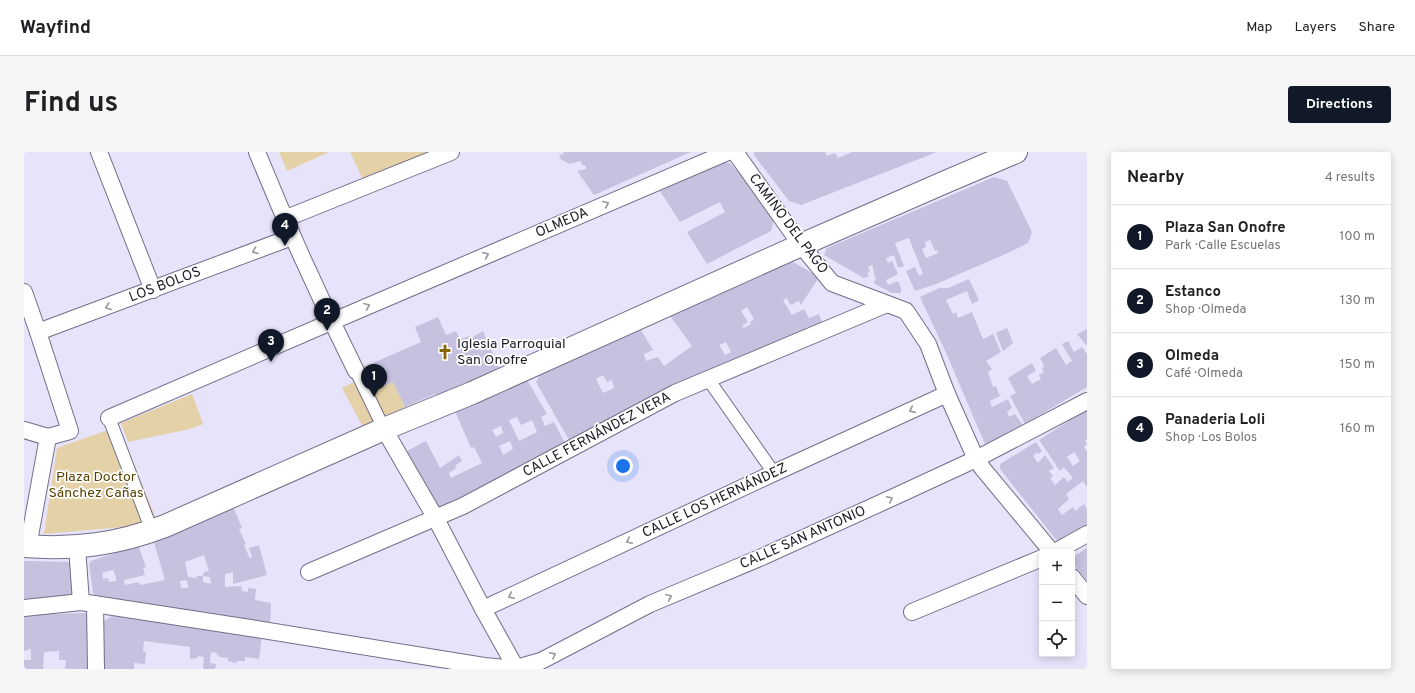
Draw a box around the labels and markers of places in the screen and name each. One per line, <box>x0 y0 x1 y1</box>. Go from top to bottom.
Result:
pin: 4 <box>272 213 298 246</box>
pin: 2 <box>314 298 340 331</box>
pin: 3 <box>258 329 284 362</box>
place label: Iglesia Parroquial San Onofre <box>457 336 566 369</box>
church icon: Iglesia Parroquial San Onofre <box>436 343 454 361</box>
pin: 1 <box>361 364 387 397</box>

